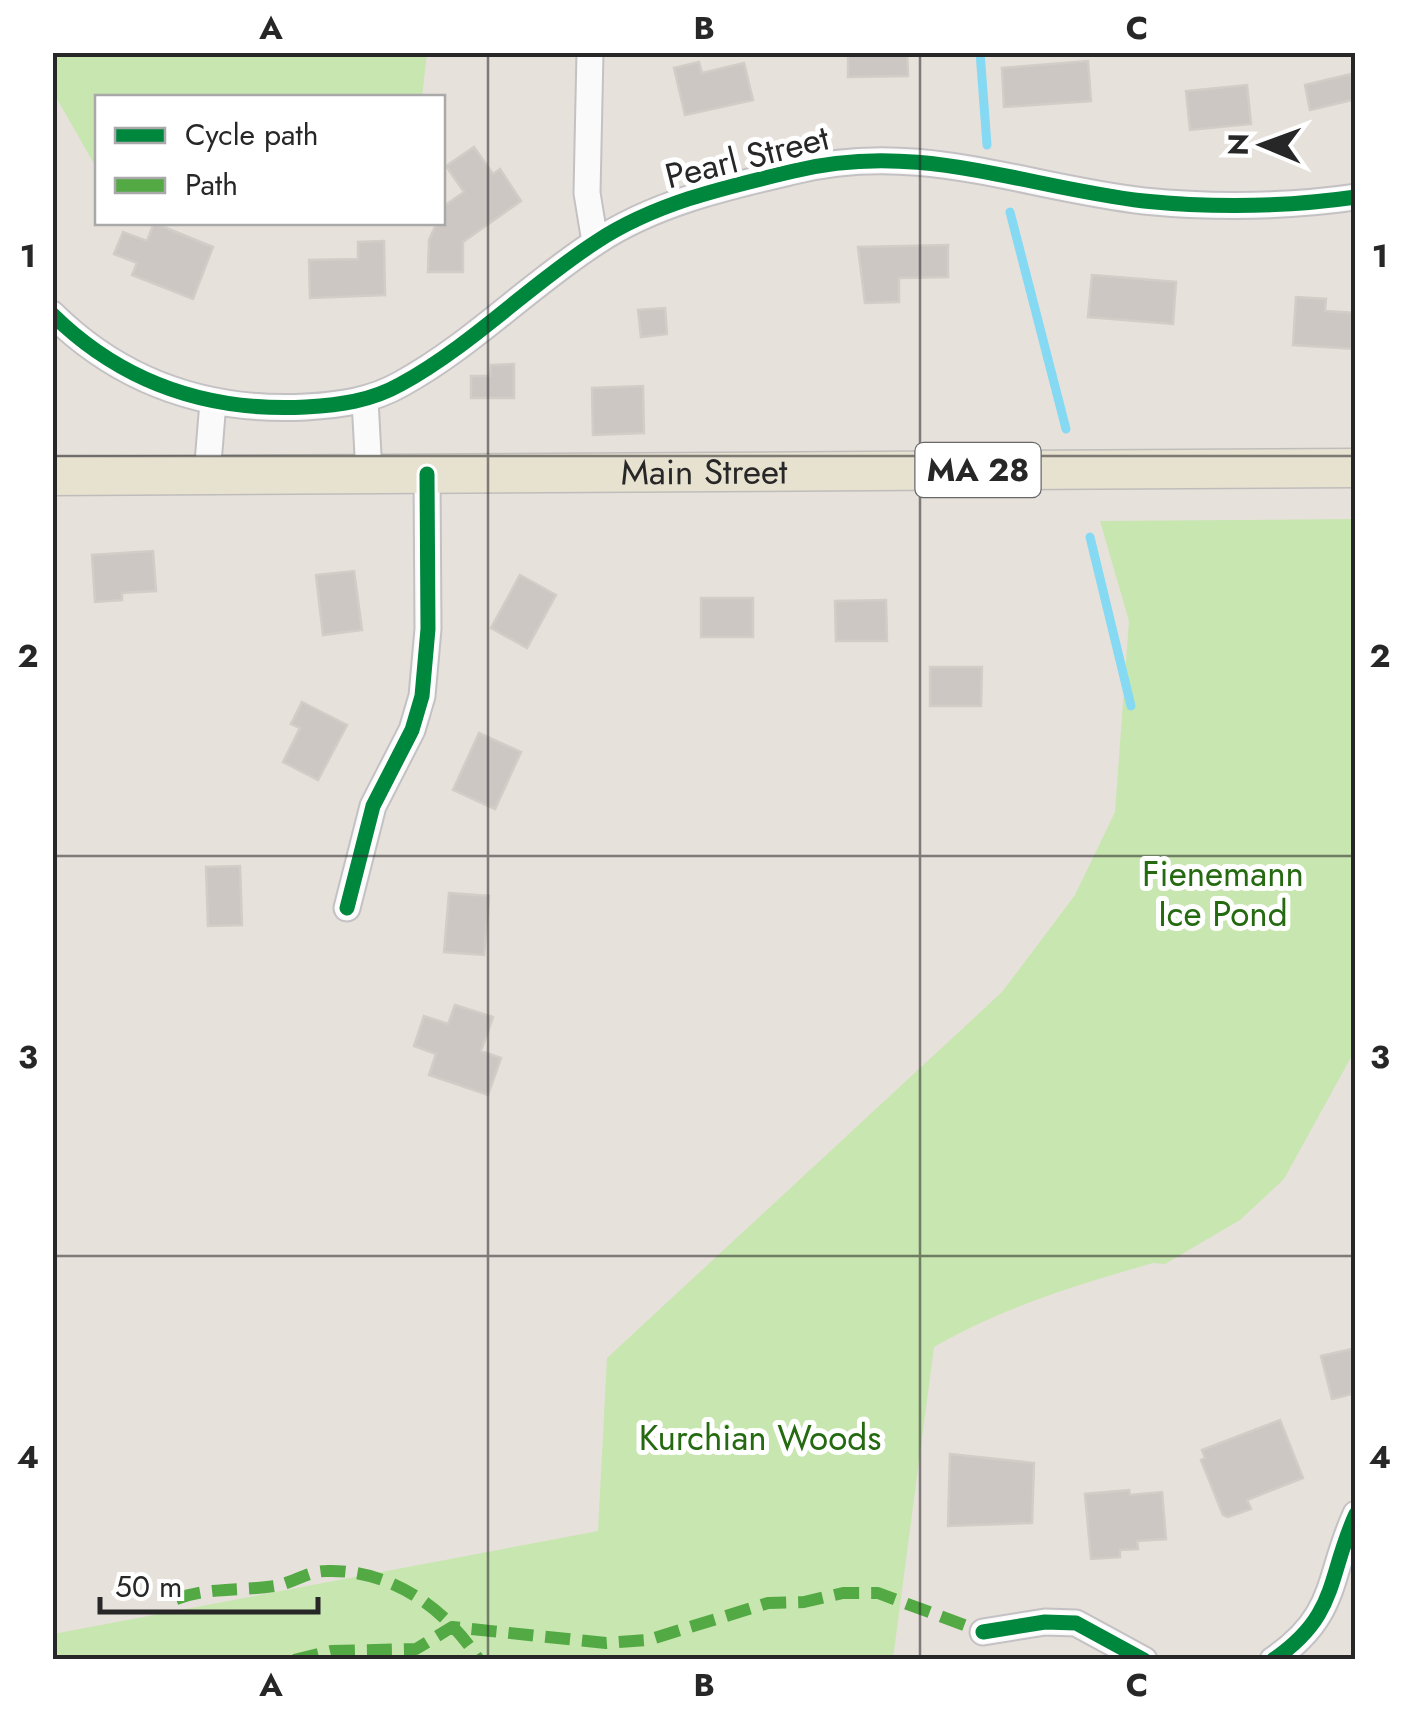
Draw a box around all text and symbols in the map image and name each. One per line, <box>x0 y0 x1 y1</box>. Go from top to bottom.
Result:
text: A <box>258 5 283 51</box>
text: B <box>693 5 715 51</box>
text: C <box>1126 5 1148 51</box>
legend <box>95 95 445 225</box>
north arrow <box>1213 95 1313 195</box>
street label: Pearl Street <box>660 112 835 201</box>
text: Cycle path <box>185 113 318 156</box>
text: N <box>1218 133 1259 156</box>
text: Path <box>185 163 238 206</box>
text: 1 <box>20 233 36 279</box>
text: 1 <box>1372 233 1388 279</box>
road number: MA 28 <box>916 443 1040 497</box>
street label: Main Street <box>620 446 788 498</box>
text: 2 <box>18 633 39 679</box>
text: 2 <box>1370 633 1391 679</box>
park label: Fienemann Ice Pond <box>1142 849 1304 939</box>
text: 3 <box>18 1034 38 1080</box>
text: 3 <box>1370 1034 1390 1080</box>
park label: Kurchian Woods <box>639 1413 881 1463</box>
text: 4 <box>17 1434 39 1480</box>
text: 4 <box>1369 1434 1391 1480</box>
scale bar <box>100 1552 318 1614</box>
text: 50 m <box>115 1565 182 1608</box>
text: A <box>258 1662 283 1708</box>
text: B <box>693 1662 715 1708</box>
text: C <box>1126 1662 1148 1708</box>

